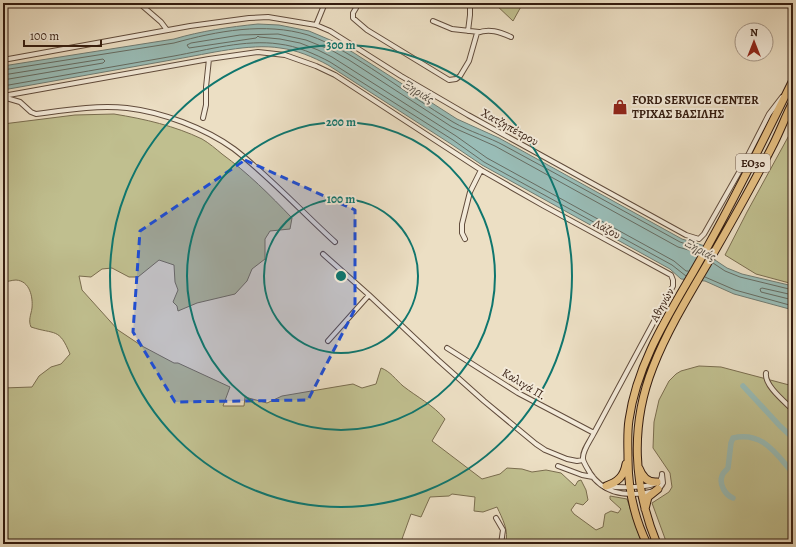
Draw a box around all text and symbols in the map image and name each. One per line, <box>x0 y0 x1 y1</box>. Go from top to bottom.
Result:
scale bar <box>24 22 101 48</box>
north arrow <box>734 22 774 62</box>
text: N <box>750 25 758 40</box>
text: 100 m <box>30 28 59 44</box>
text: 300 m <box>326 37 356 53</box>
water label: Ξηριάς <box>400 76 438 108</box>
place label: FORD SERVICE CENTER ΤΡΙΧΑΣ ΒΑΣΙΛΗΣ <box>632 92 759 122</box>
shop icon: FORD SERVICE CENTER ΤΡΙΧΑΣ ΒΑΣΙΛΗΣ <box>611 98 629 116</box>
street label: Χατζηπέτρου <box>478 105 542 149</box>
text: 200 m <box>326 114 356 130</box>
road number: ΕΟ30 <box>736 154 770 172</box>
text: 100 m <box>327 191 355 207</box>
street label: Λάζου <box>590 215 623 243</box>
water label: Ξηριάς <box>682 234 720 265</box>
centre of rings <box>334 269 348 283</box>
street label: Αθηνών <box>646 285 678 326</box>
street label: Καλιγά Π. <box>499 365 549 403</box>

